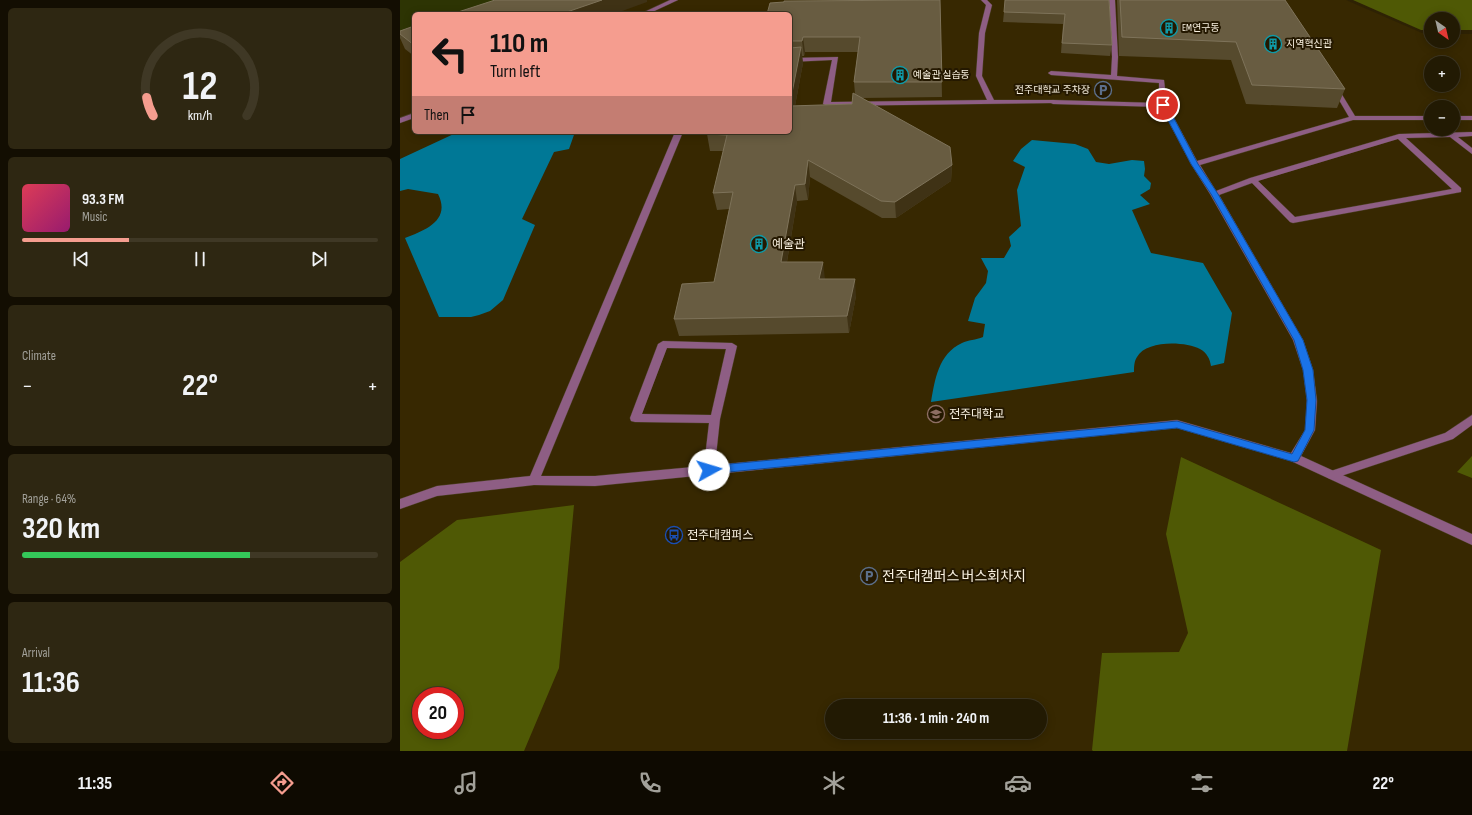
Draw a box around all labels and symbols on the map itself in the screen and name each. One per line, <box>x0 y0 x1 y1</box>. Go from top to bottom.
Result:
north arrow <box>1424 12 1460 48</box>
building icon: EM연구동 <box>1159 18 1179 38</box>
place label: EM연구동 <box>1182 22 1220 34</box>
building icon: 지역혁신관 <box>1263 34 1283 54</box>
place label: 지역혁신관 <box>1286 38 1333 50</box>
building icon: 예술관 실습동 <box>890 65 910 85</box>
place label: 예술관 실습동 <box>913 69 970 81</box>
parking icon: 전주대학교 주차장 <box>1093 80 1113 100</box>
place label: 전주대학교 주차장 <box>1015 84 1090 96</box>
pin <box>1146 88 1180 122</box>
building icon: 예술관 <box>749 234 769 254</box>
place label: 예술관 <box>772 237 805 252</box>
school or university icon: 전주대학교 <box>926 404 946 424</box>
place label: 전주대학교 <box>949 407 1004 422</box>
position arrow <box>688 449 730 491</box>
bus stop icon: 전주대캠퍼스 <box>664 525 684 545</box>
place label: 전주대캠퍼스 <box>687 528 753 543</box>
parking icon: 전주대캠퍼스 버스회차지 <box>859 566 879 586</box>
place label: 전주대캠퍼스 버스회차지 <box>882 568 1026 585</box>
speed limit sign: 20 <box>412 687 464 739</box>

